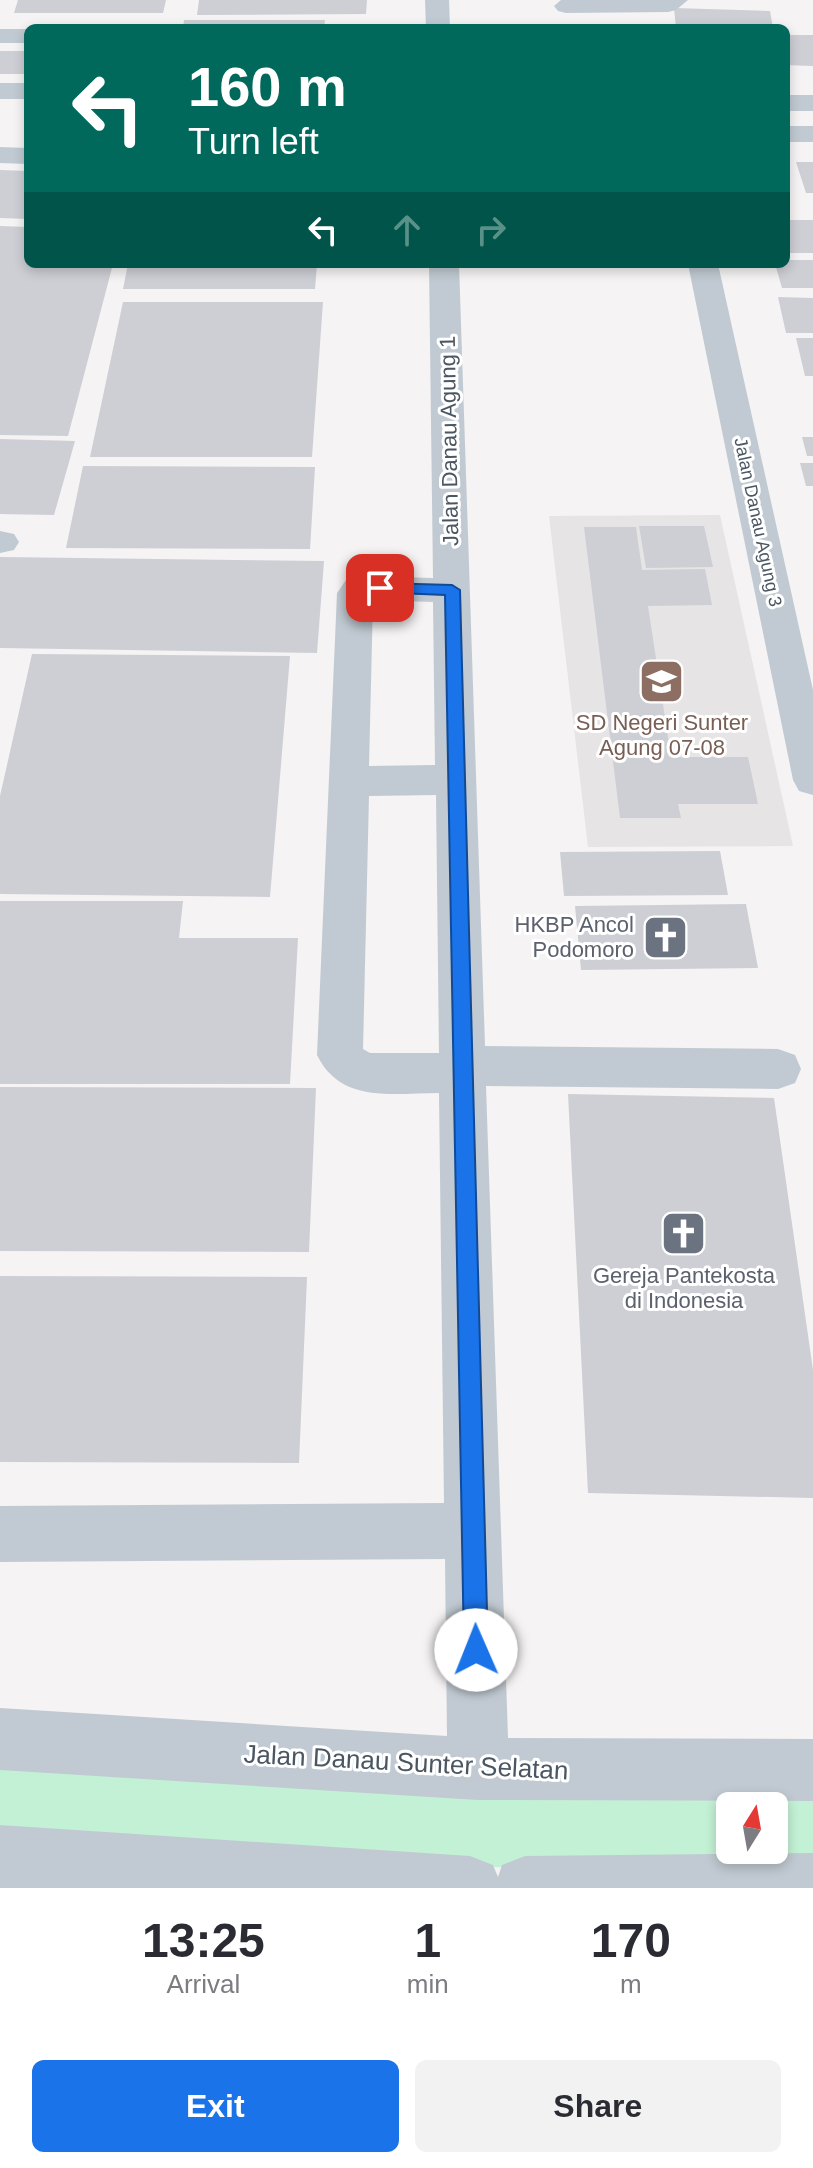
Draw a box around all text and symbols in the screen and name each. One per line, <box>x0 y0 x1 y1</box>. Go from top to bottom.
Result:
text: 160 m <box>188 55 347 118</box>
icon: left <box>56 56 160 160</box>
text: Turn left <box>188 121 319 162</box>
icon: left <box>301 208 345 252</box>
icon: ahead <box>385 208 429 252</box>
icon: right <box>469 208 513 252</box>
street label: Jalan Danau Agung 1 <box>435 336 463 546</box>
street label: Jalan Danau Agung 3 <box>730 436 786 608</box>
pin <box>346 554 414 622</box>
icon: arrive <box>358 566 402 610</box>
school or university icon: SD Negeri Sunter Agung 07-08 <box>638 657 686 705</box>
place label: SD Negeri Sunter Agung 07-08 <box>576 710 748 760</box>
place label: HKBP Ancol Podomoro <box>515 912 634 962</box>
church icon: HKBP Ancol Podomoro <box>641 913 689 961</box>
church icon: Gereja Pantekosta di Indonesia <box>660 1210 708 1258</box>
place label: Gereja Pantekosta di Indonesia <box>593 1263 776 1313</box>
position arrow <box>434 1608 518 1692</box>
street label: Jalan Danau Sunter Selatan <box>243 1739 569 1785</box>
north arrow <box>716 1792 788 1864</box>
map controls <box>716 1792 788 1864</box>
text: 13:25 <box>142 1914 265 1967</box>
text: 1 <box>414 1914 441 1967</box>
text: 170 <box>591 1914 671 1967</box>
text: Arrival <box>167 1969 240 1999</box>
text: min <box>407 1969 449 1999</box>
text: m <box>620 1969 642 1999</box>
button: Exit <box>32 2060 399 2152</box>
button: Share <box>415 2060 781 2152</box>

